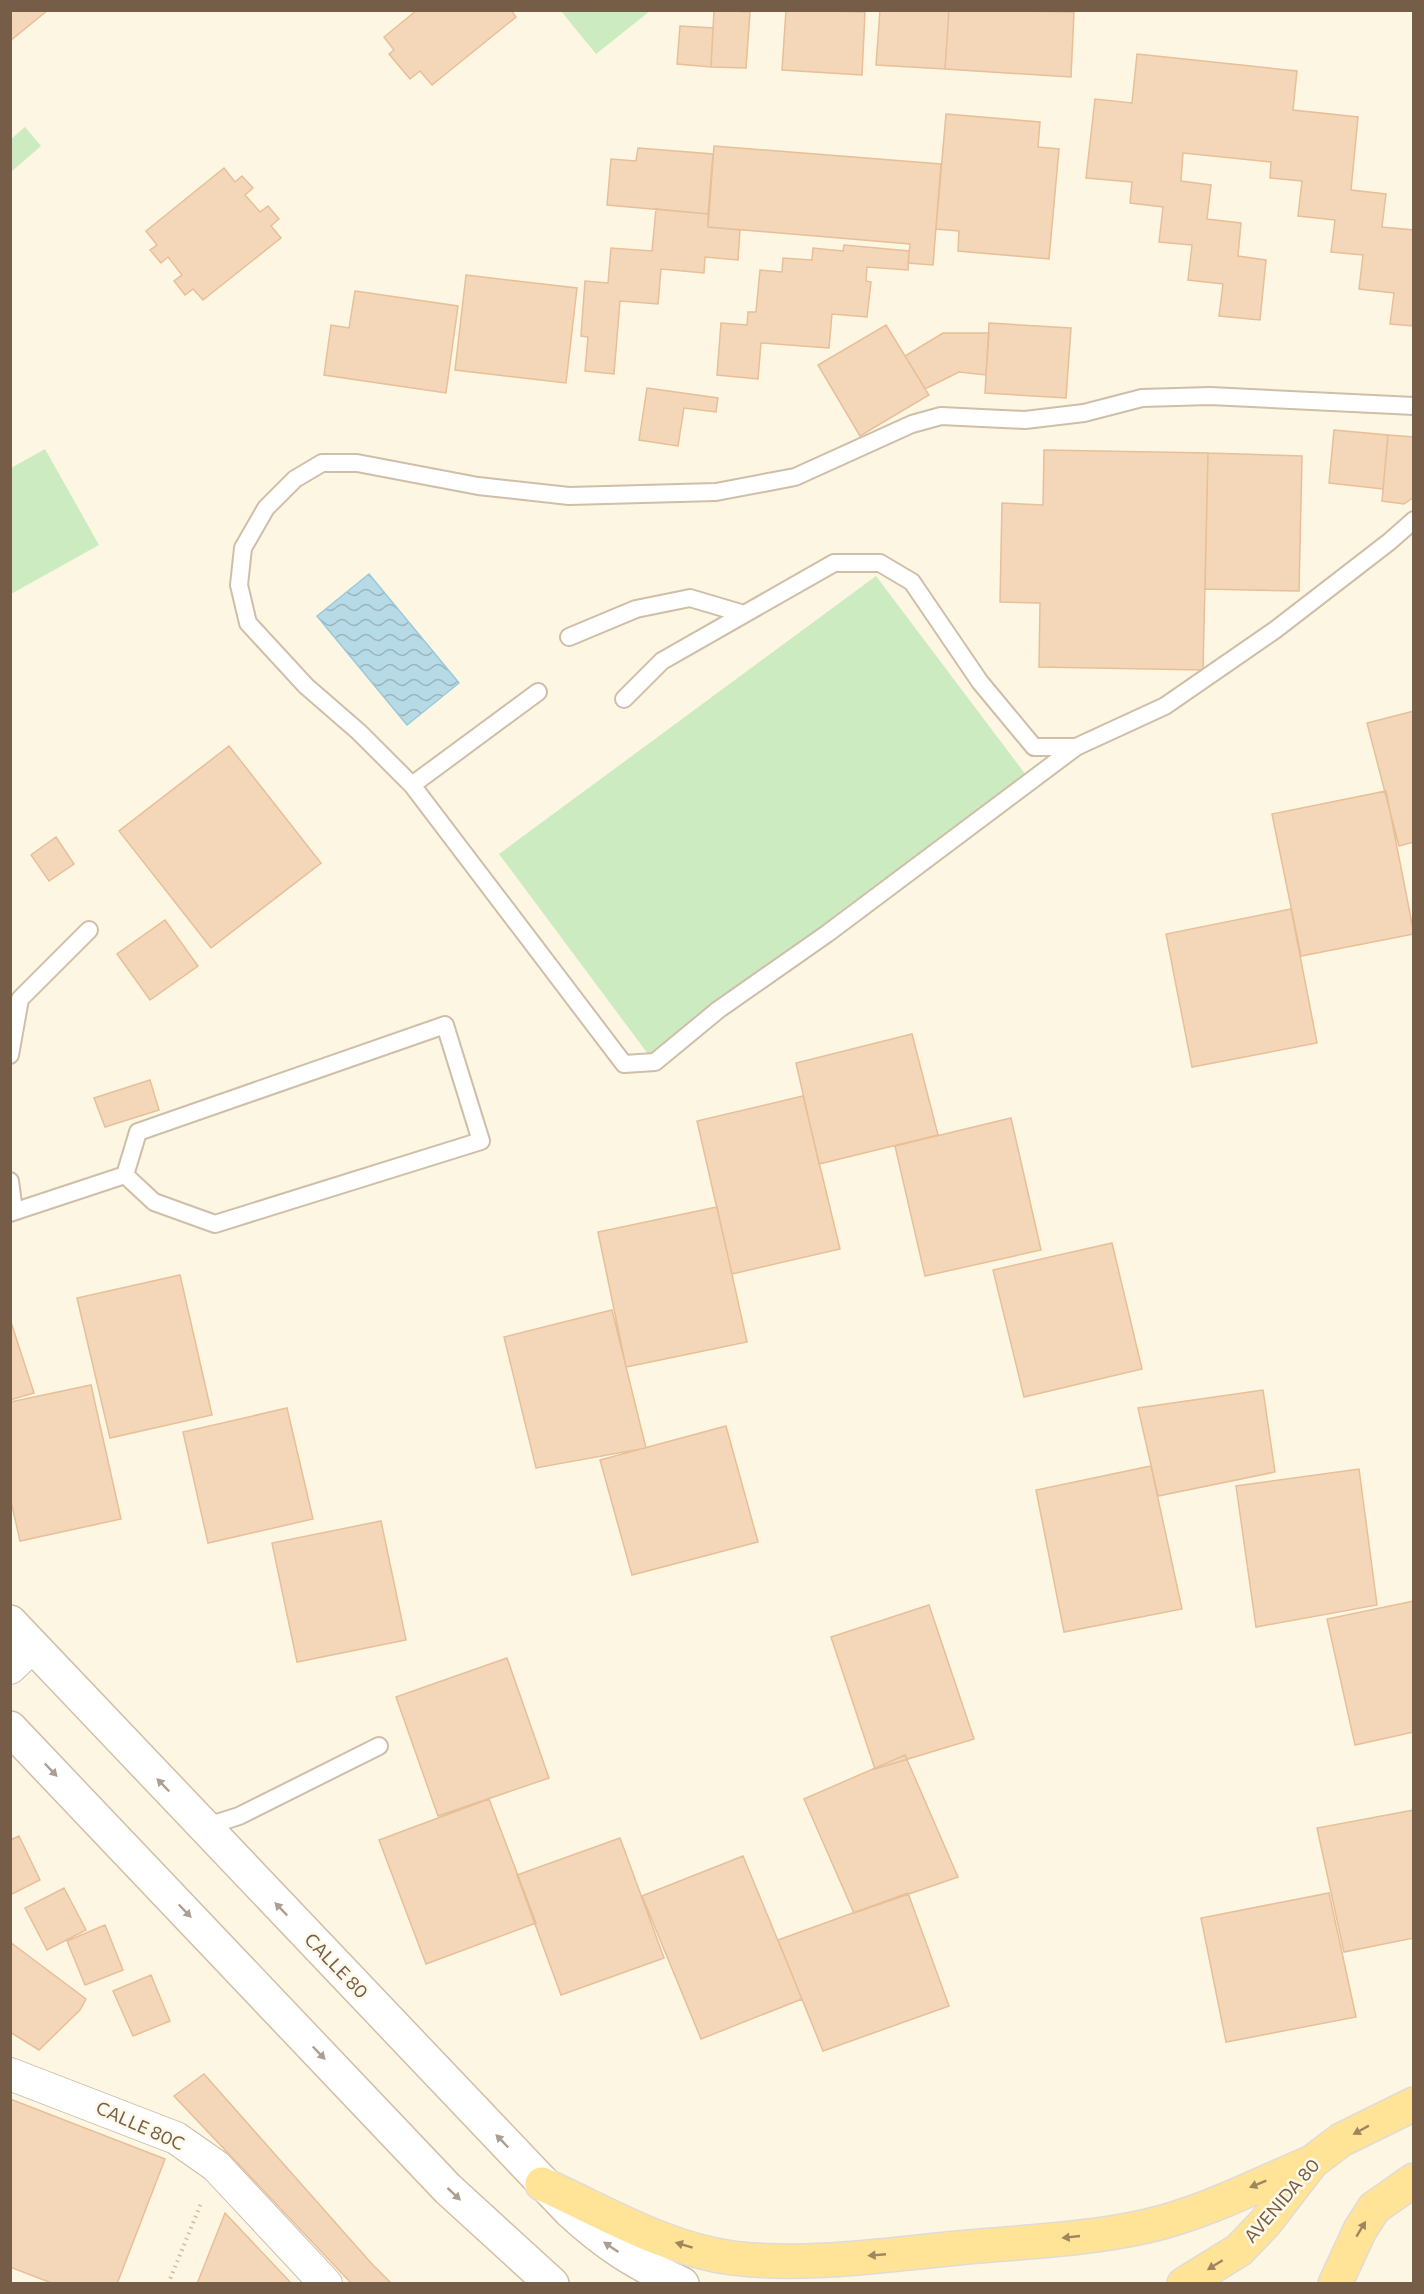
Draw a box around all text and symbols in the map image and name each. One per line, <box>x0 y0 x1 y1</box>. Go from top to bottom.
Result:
one-way arrow <box>44 1762 57 1777</box>
one-way arrow <box>157 1778 171 1792</box>
one-way arrow <box>274 1901 288 1916</box>
one-way arrow <box>178 1904 192 1919</box>
street label: CALLE 80 <box>300 1928 373 2003</box>
one-way arrow <box>312 2045 326 2059</box>
street label: CALLE 80C <box>93 2096 188 2154</box>
one-way arrow <box>1352 2125 1369 2135</box>
one-way arrow <box>495 2134 509 2149</box>
street label: AVENIDA 80 <box>1239 2154 1324 2247</box>
one-way arrow <box>1249 2180 1267 2189</box>
one-way arrow <box>446 2187 461 2200</box>
one-way arrow <box>1356 2221 1367 2237</box>
one-way arrow <box>1062 2232 1081 2242</box>
one-way arrow <box>675 2240 693 2249</box>
one-way arrow <box>604 2241 620 2253</box>
one-way arrow <box>868 2250 887 2260</box>
one-way arrow <box>1207 2260 1223 2271</box>

